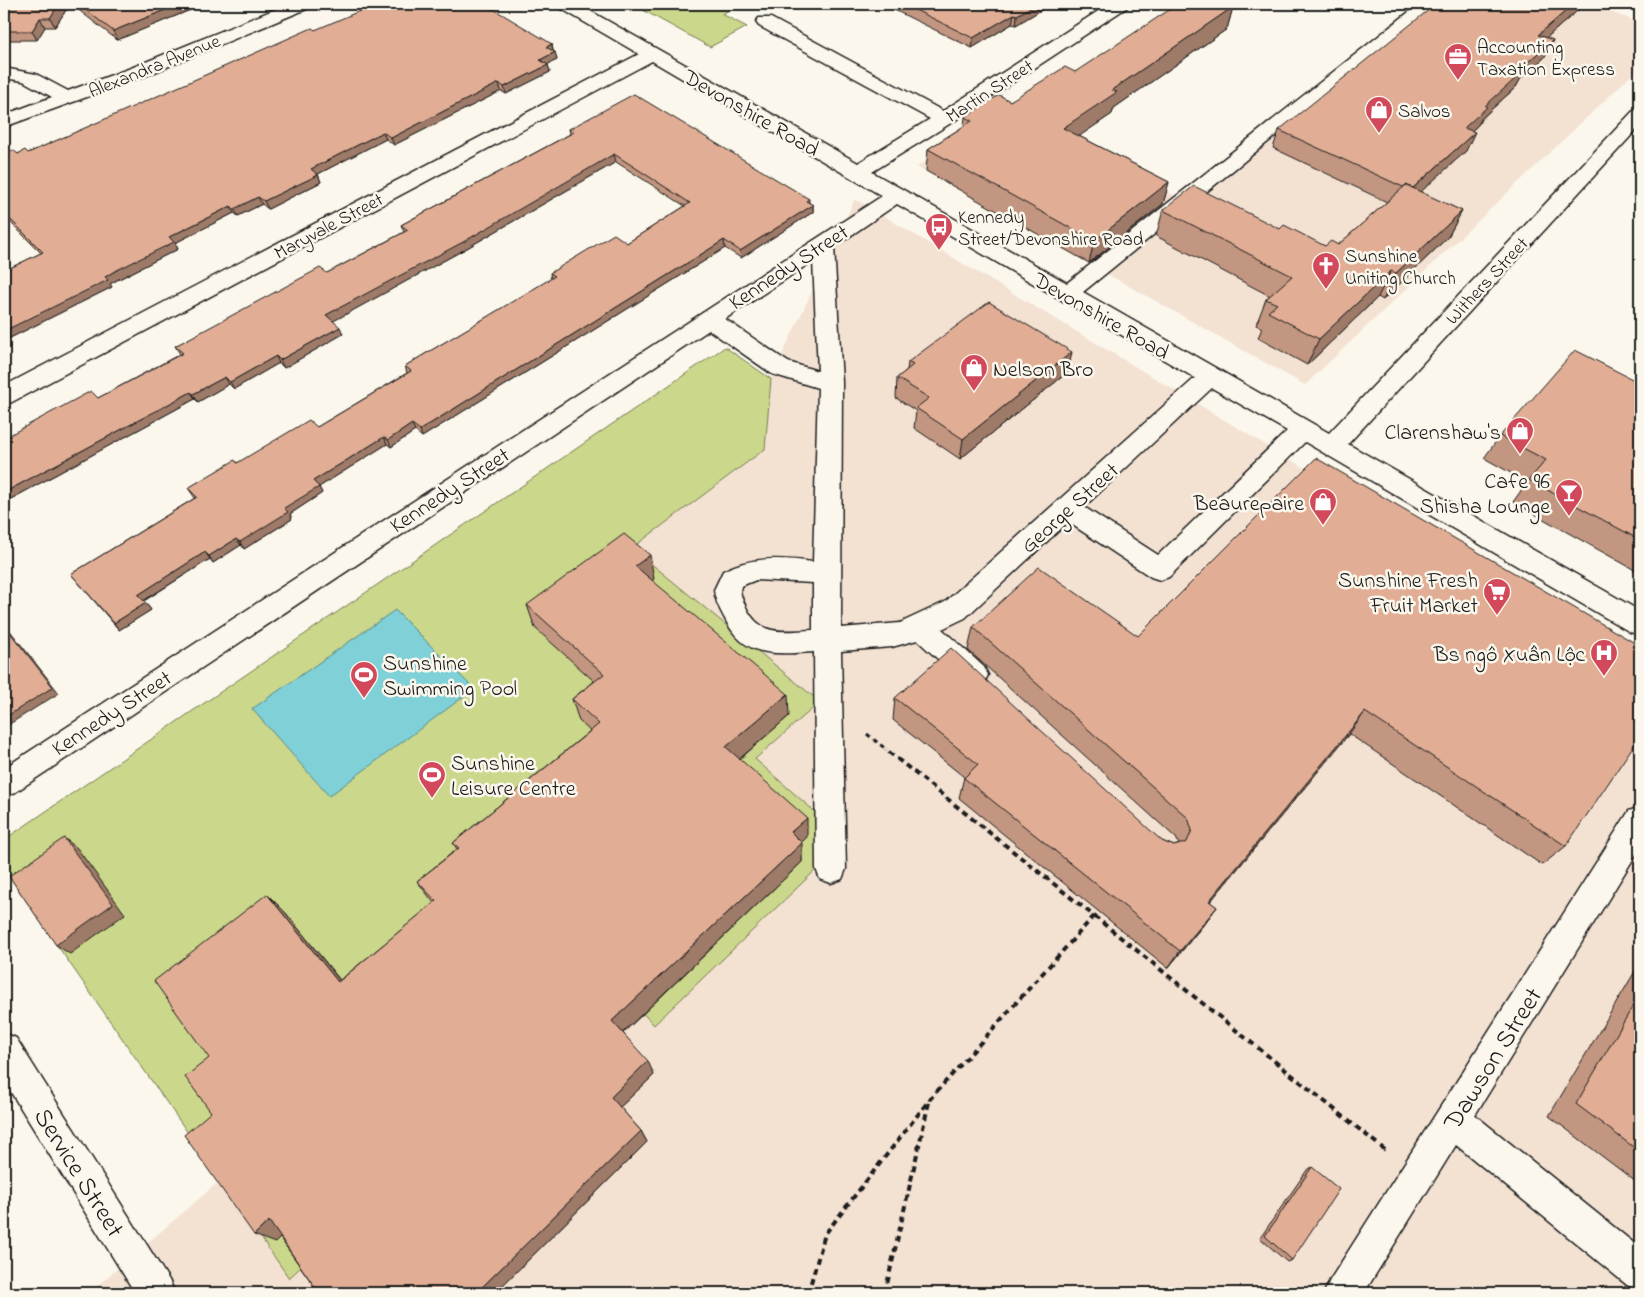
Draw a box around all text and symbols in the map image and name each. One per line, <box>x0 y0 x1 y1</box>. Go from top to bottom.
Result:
street label: Alexandra Avenue <box>85 28 225 106</box>
place label: Accounting Taxation Express <box>1477 35 1615 84</box>
office icon: Accounting Taxation Express <box>1443 42 1473 81</box>
street label: Martin Street <box>941 53 1040 131</box>
street label: Devonshire Road <box>676 62 825 167</box>
shop icon: Salvos <box>1364 95 1394 134</box>
place label: Salvos <box>1398 99 1451 126</box>
street label: Maryvale Street <box>270 187 390 268</box>
place label: Kennedy Street/Devonshire Road <box>958 205 1144 254</box>
bus stop icon: Kennedy Street/Devonshire Road <box>924 212 954 251</box>
street label: Kennedy Street <box>723 217 857 320</box>
street label: Withers Street <box>1440 231 1536 332</box>
place label: Sunshine Uniting Church <box>1345 244 1456 295</box>
church icon: Sunshine Uniting Church <box>1311 251 1341 290</box>
street label: Devonshire Road <box>1026 265 1175 370</box>
shop icon: Nelson Bro <box>959 353 989 392</box>
place label: Nelson Bro <box>993 355 1093 387</box>
shop icon: Clarenshaw's <box>1505 416 1535 455</box>
place label: Clarenshaw's <box>1384 418 1501 450</box>
street label: Kennedy Street <box>384 440 518 543</box>
street label: George Street <box>1015 456 1128 563</box>
place label: Cafe 96 Shisha Lounge <box>1420 467 1550 525</box>
bar icon: Cafe 96 Shisha Lounge <box>1554 478 1584 517</box>
shop icon: Beaurepaire <box>1308 487 1338 526</box>
place label: Beaurepaire <box>1193 489 1304 521</box>
place label: Sunshine Fresh Fruit Market <box>1338 566 1479 623</box>
supermarket icon: Sunshine Fresh Fruit Market <box>1482 577 1512 616</box>
hospital icon: Bs ngô Xuân Lộc <box>1589 638 1619 677</box>
place label: Bs ngô Xuân Lộc <box>1433 640 1585 673</box>
place label: Sunshine Swimming Pool <box>383 649 517 707</box>
sports icon: Sunshine Swimming Pool <box>349 660 379 699</box>
street label: Kennedy Street <box>46 663 180 766</box>
place label: Sunshine Leisure Centre <box>451 749 576 806</box>
sports icon: Sunshine Leisure Centre <box>417 760 447 799</box>
street label: Dawson Street <box>1435 981 1554 1139</box>
street label: Service Street <box>23 1101 132 1246</box>

